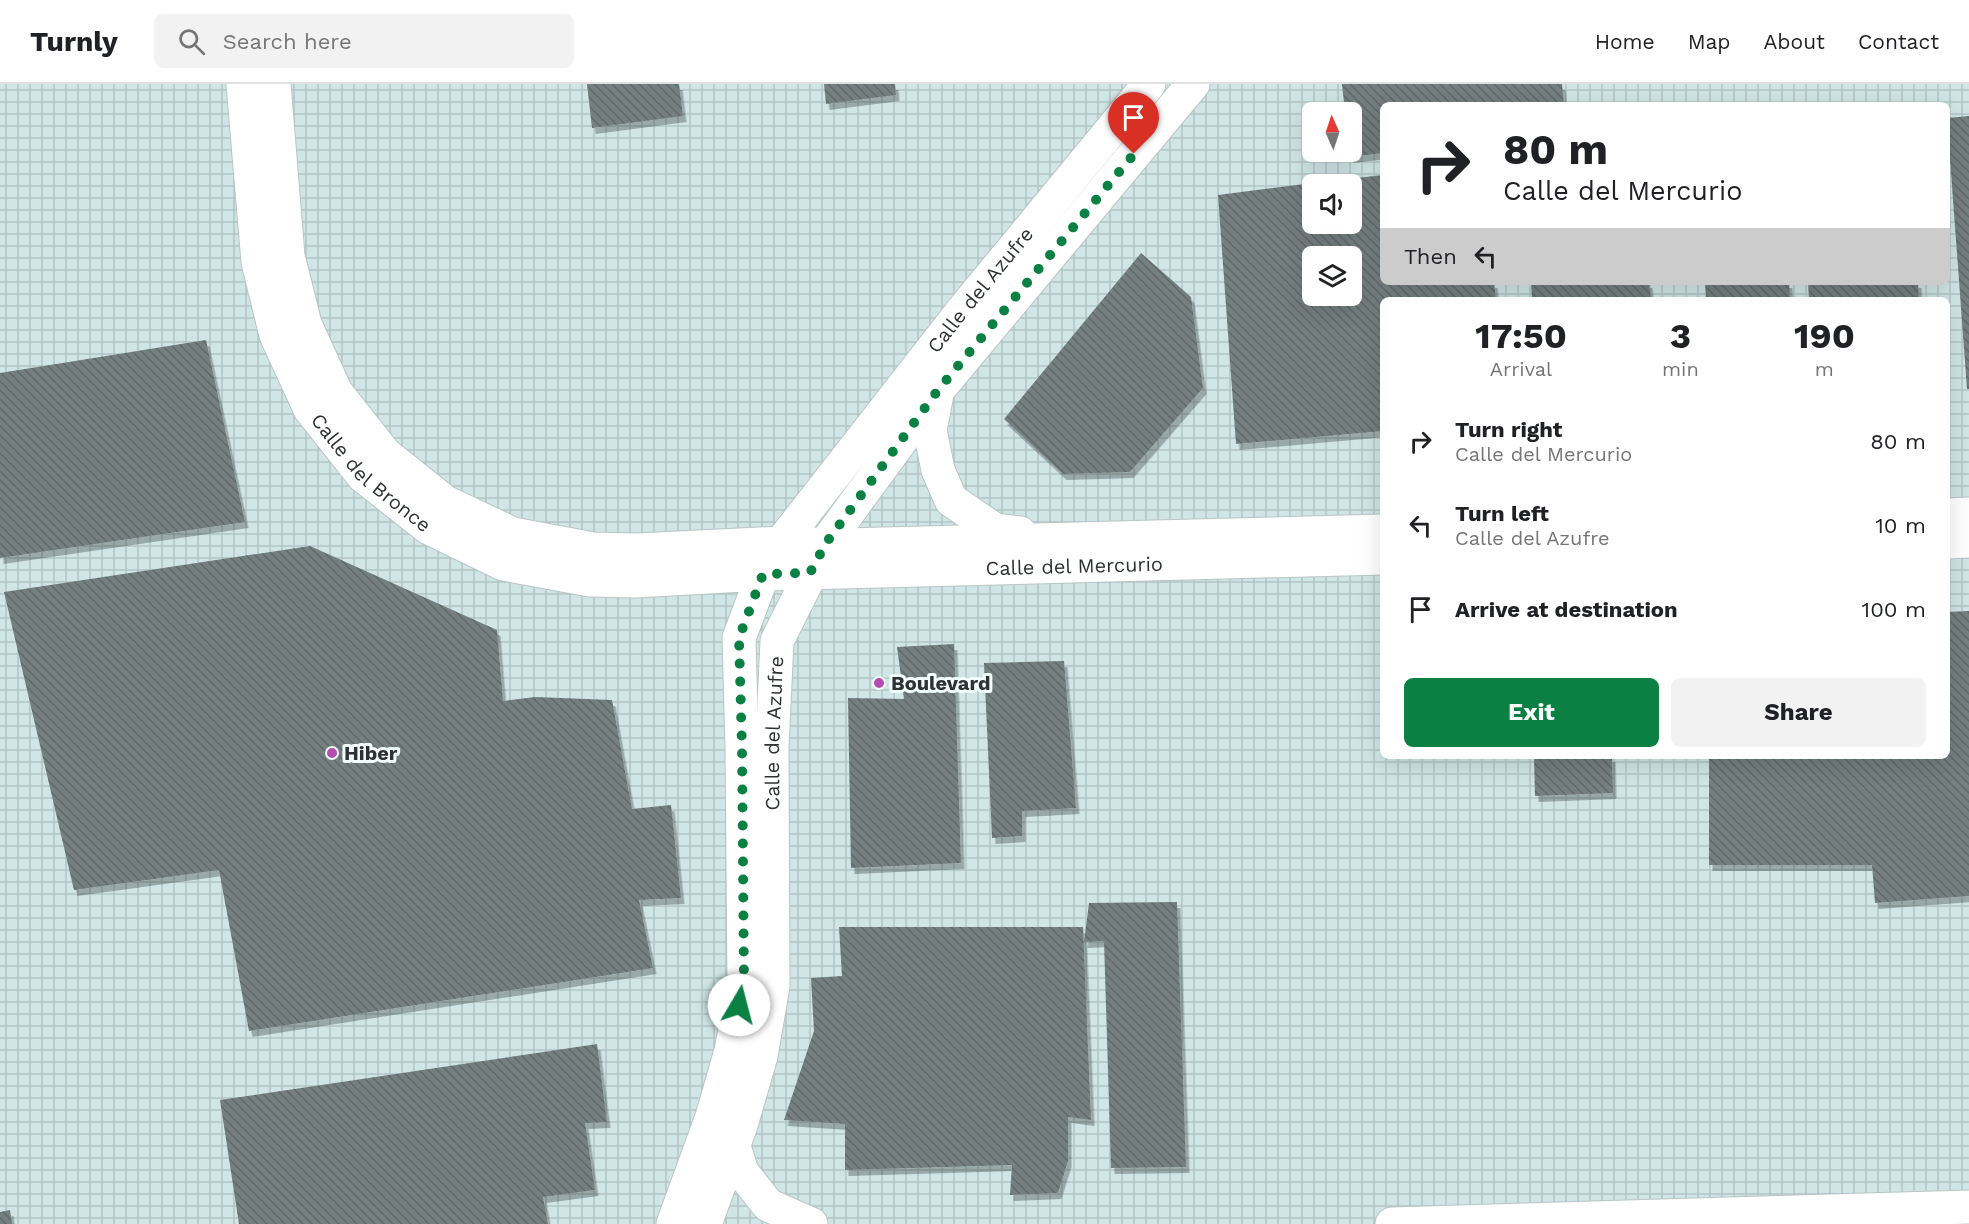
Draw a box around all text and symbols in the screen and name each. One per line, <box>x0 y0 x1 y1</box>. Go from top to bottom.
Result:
search box <box>154 14 574 68</box>
text: Turnly <box>30 25 118 58</box>
icon: search <box>175 25 208 58</box>
text: Search here <box>223 29 352 54</box>
text: Home <box>1595 29 1655 54</box>
text: Map <box>1688 29 1731 54</box>
text: About <box>1764 29 1825 54</box>
text: Contact <box>1858 29 1939 54</box>
pin <box>1108 92 1159 154</box>
icon: arrive <box>1117 101 1150 134</box>
north arrow <box>1302 102 1362 162</box>
map controls <box>1302 102 1362 306</box>
text: 80 m <box>1503 125 1608 174</box>
icon: right <box>1404 126 1482 204</box>
button: sound <box>1302 174 1362 234</box>
text: Calle del Mercurio <box>1503 175 1742 207</box>
street label: Calle del Azufre <box>922 222 1038 358</box>
icon: left <box>1469 240 1502 273</box>
text: Then <box>1404 244 1457 269</box>
button: layers <box>1302 246 1362 306</box>
text: 17:50 <box>1475 315 1567 357</box>
text: 3 <box>1670 315 1691 357</box>
text: 190 <box>1794 315 1855 357</box>
text: Arrival <box>1490 357 1552 381</box>
text: min <box>1662 357 1699 381</box>
text: m <box>1815 357 1834 381</box>
street label: Calle del Bronce <box>306 408 436 537</box>
text: Turn right <box>1455 417 1562 442</box>
icon: right <box>1404 425 1437 458</box>
text: 80 m <box>1870 429 1926 454</box>
text: Calle del Mercurio <box>1455 442 1632 466</box>
text: Turn left <box>1455 501 1549 526</box>
icon: left <box>1404 509 1437 542</box>
text: 10 m <box>1875 513 1926 538</box>
text: Calle del Azufre <box>1455 526 1610 550</box>
street label: Calle del Mercurio <box>985 552 1163 580</box>
icon: arrive <box>1404 593 1437 626</box>
text: Arrive at destination <box>1455 597 1678 622</box>
text: 100 m <box>1862 597 1926 622</box>
street label: Calle del Azufre <box>760 655 788 811</box>
place label: Boulevard <box>891 671 990 695</box>
marker: Boulevard <box>872 676 886 690</box>
button: Exit <box>1404 678 1659 747</box>
button: Share <box>1671 678 1926 747</box>
place label: Hiber <box>344 741 398 765</box>
marker: Hiber <box>325 746 339 760</box>
position arrow <box>707 973 771 1037</box>

